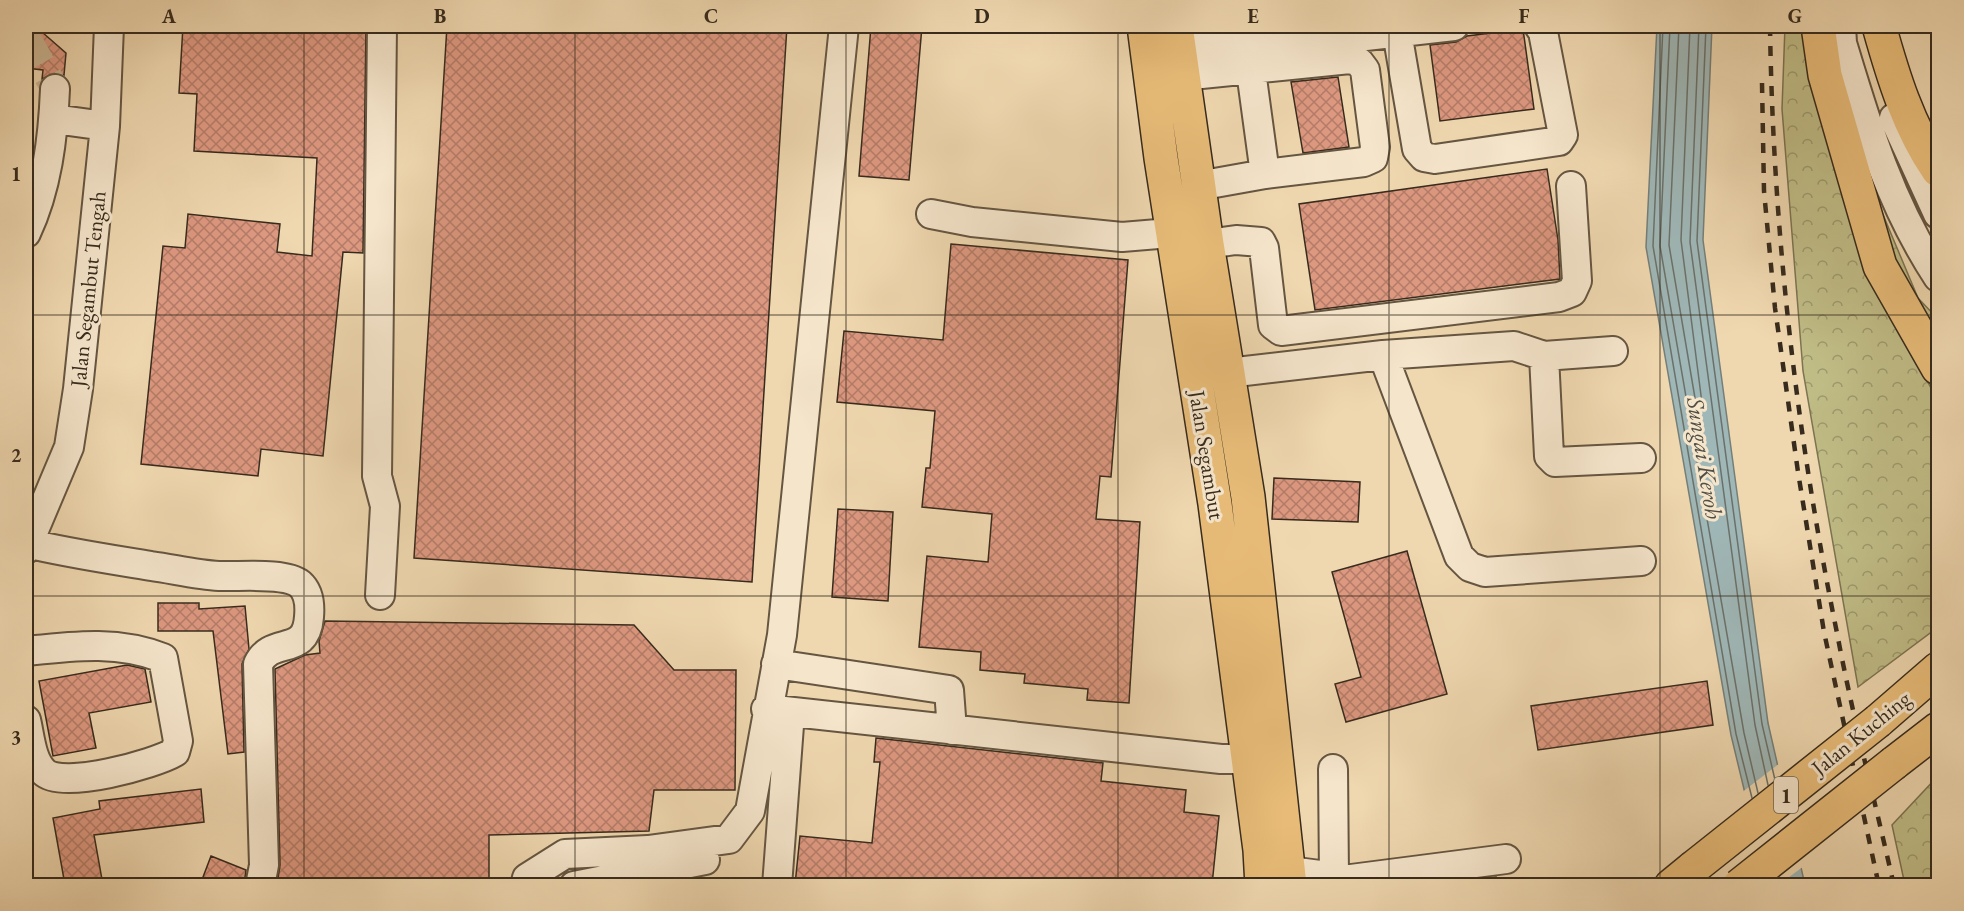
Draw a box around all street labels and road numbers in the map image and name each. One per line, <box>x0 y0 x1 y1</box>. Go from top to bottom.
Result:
street label: Jalan Segambut Tengah <box>63 189 113 391</box>
street label: Jalan Segambut <box>1182 386 1232 522</box>
street label: Jalan Kuching <box>1804 684 1917 783</box>
road number: 1 <box>1774 777 1798 813</box>

